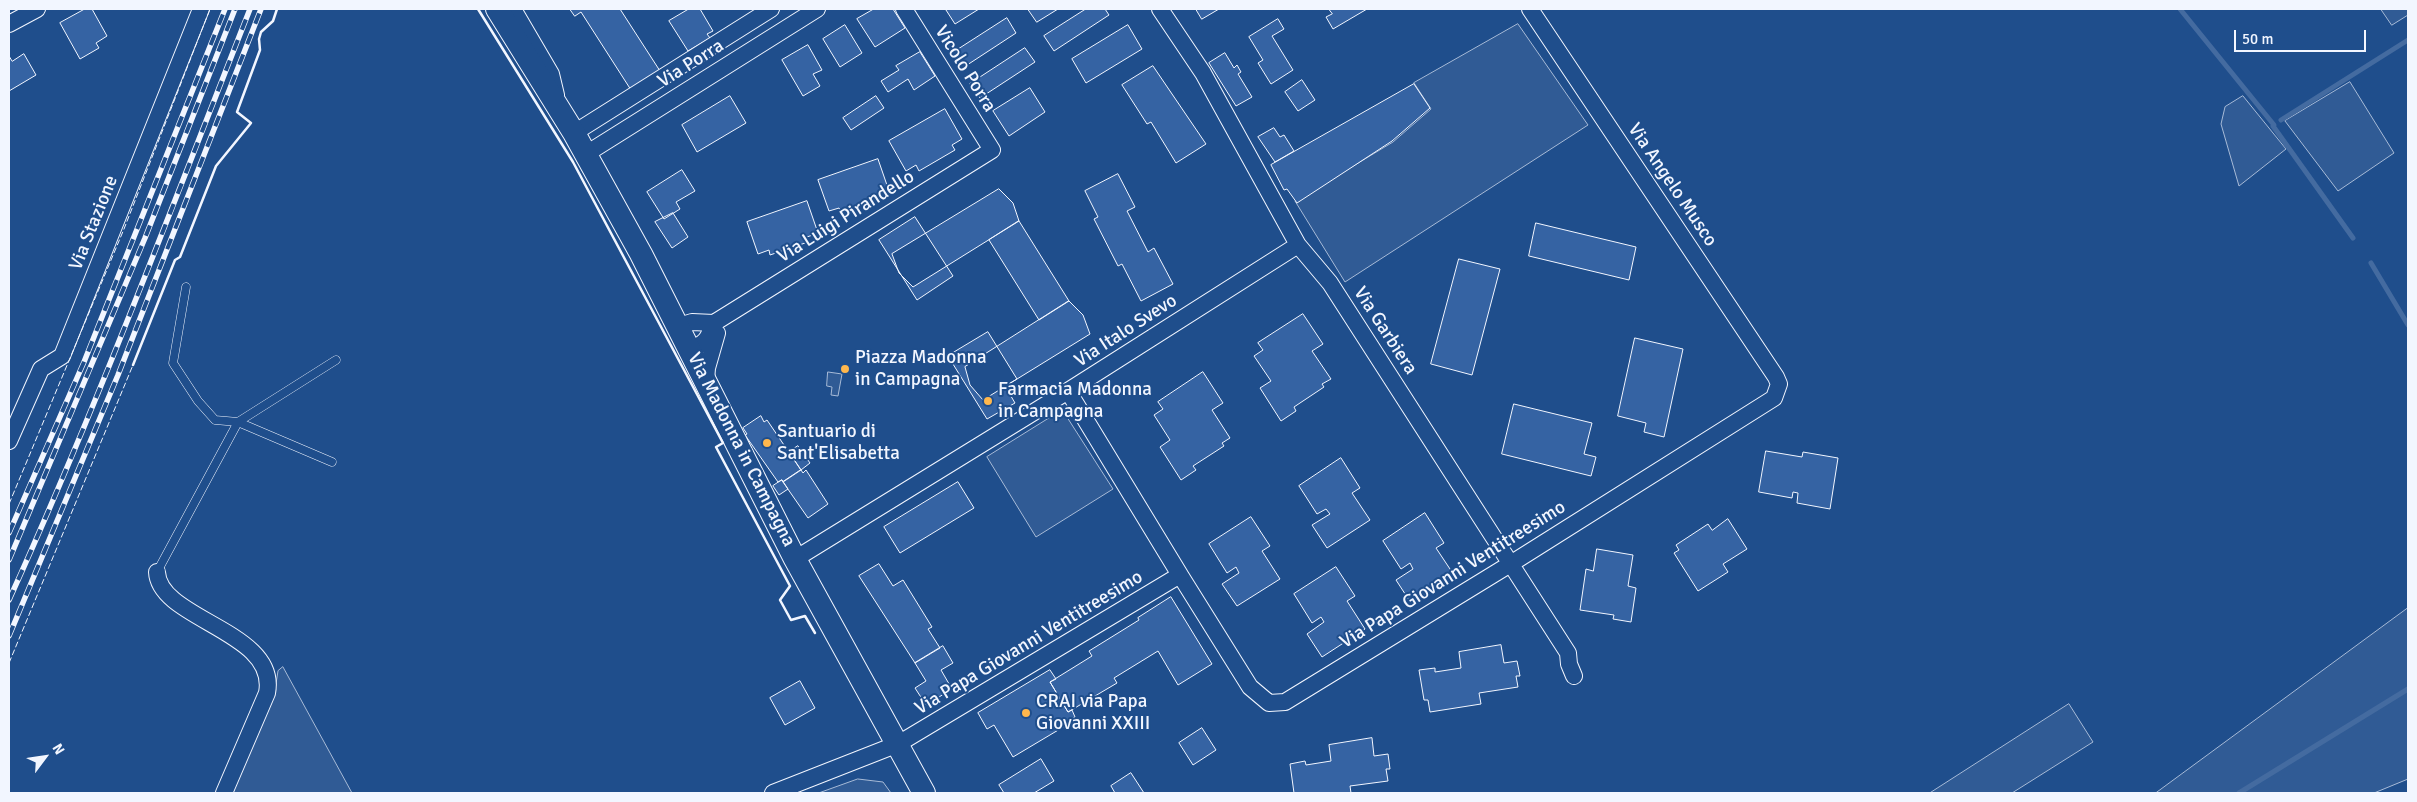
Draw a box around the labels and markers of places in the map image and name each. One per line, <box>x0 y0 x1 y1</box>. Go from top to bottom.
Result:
place label: Piazza Madonna in Campagna <box>855 347 987 391</box>
marker: Piazza Madonna in Campagna <box>839 363 851 375</box>
place label: Farmacia Madonna in Campagna <box>998 379 1152 423</box>
marker: Farmacia Madonna in Campagna <box>982 395 994 407</box>
place label: Santuario di Sant'Elisabetta <box>777 421 900 465</box>
marker: Santuario di Sant'Elisabetta <box>761 437 773 449</box>
place label: CRAI via Papa Giovanni XXIII <box>1036 691 1150 735</box>
marker: CRAI via Papa Giovanni XXIII <box>1020 707 1032 719</box>

